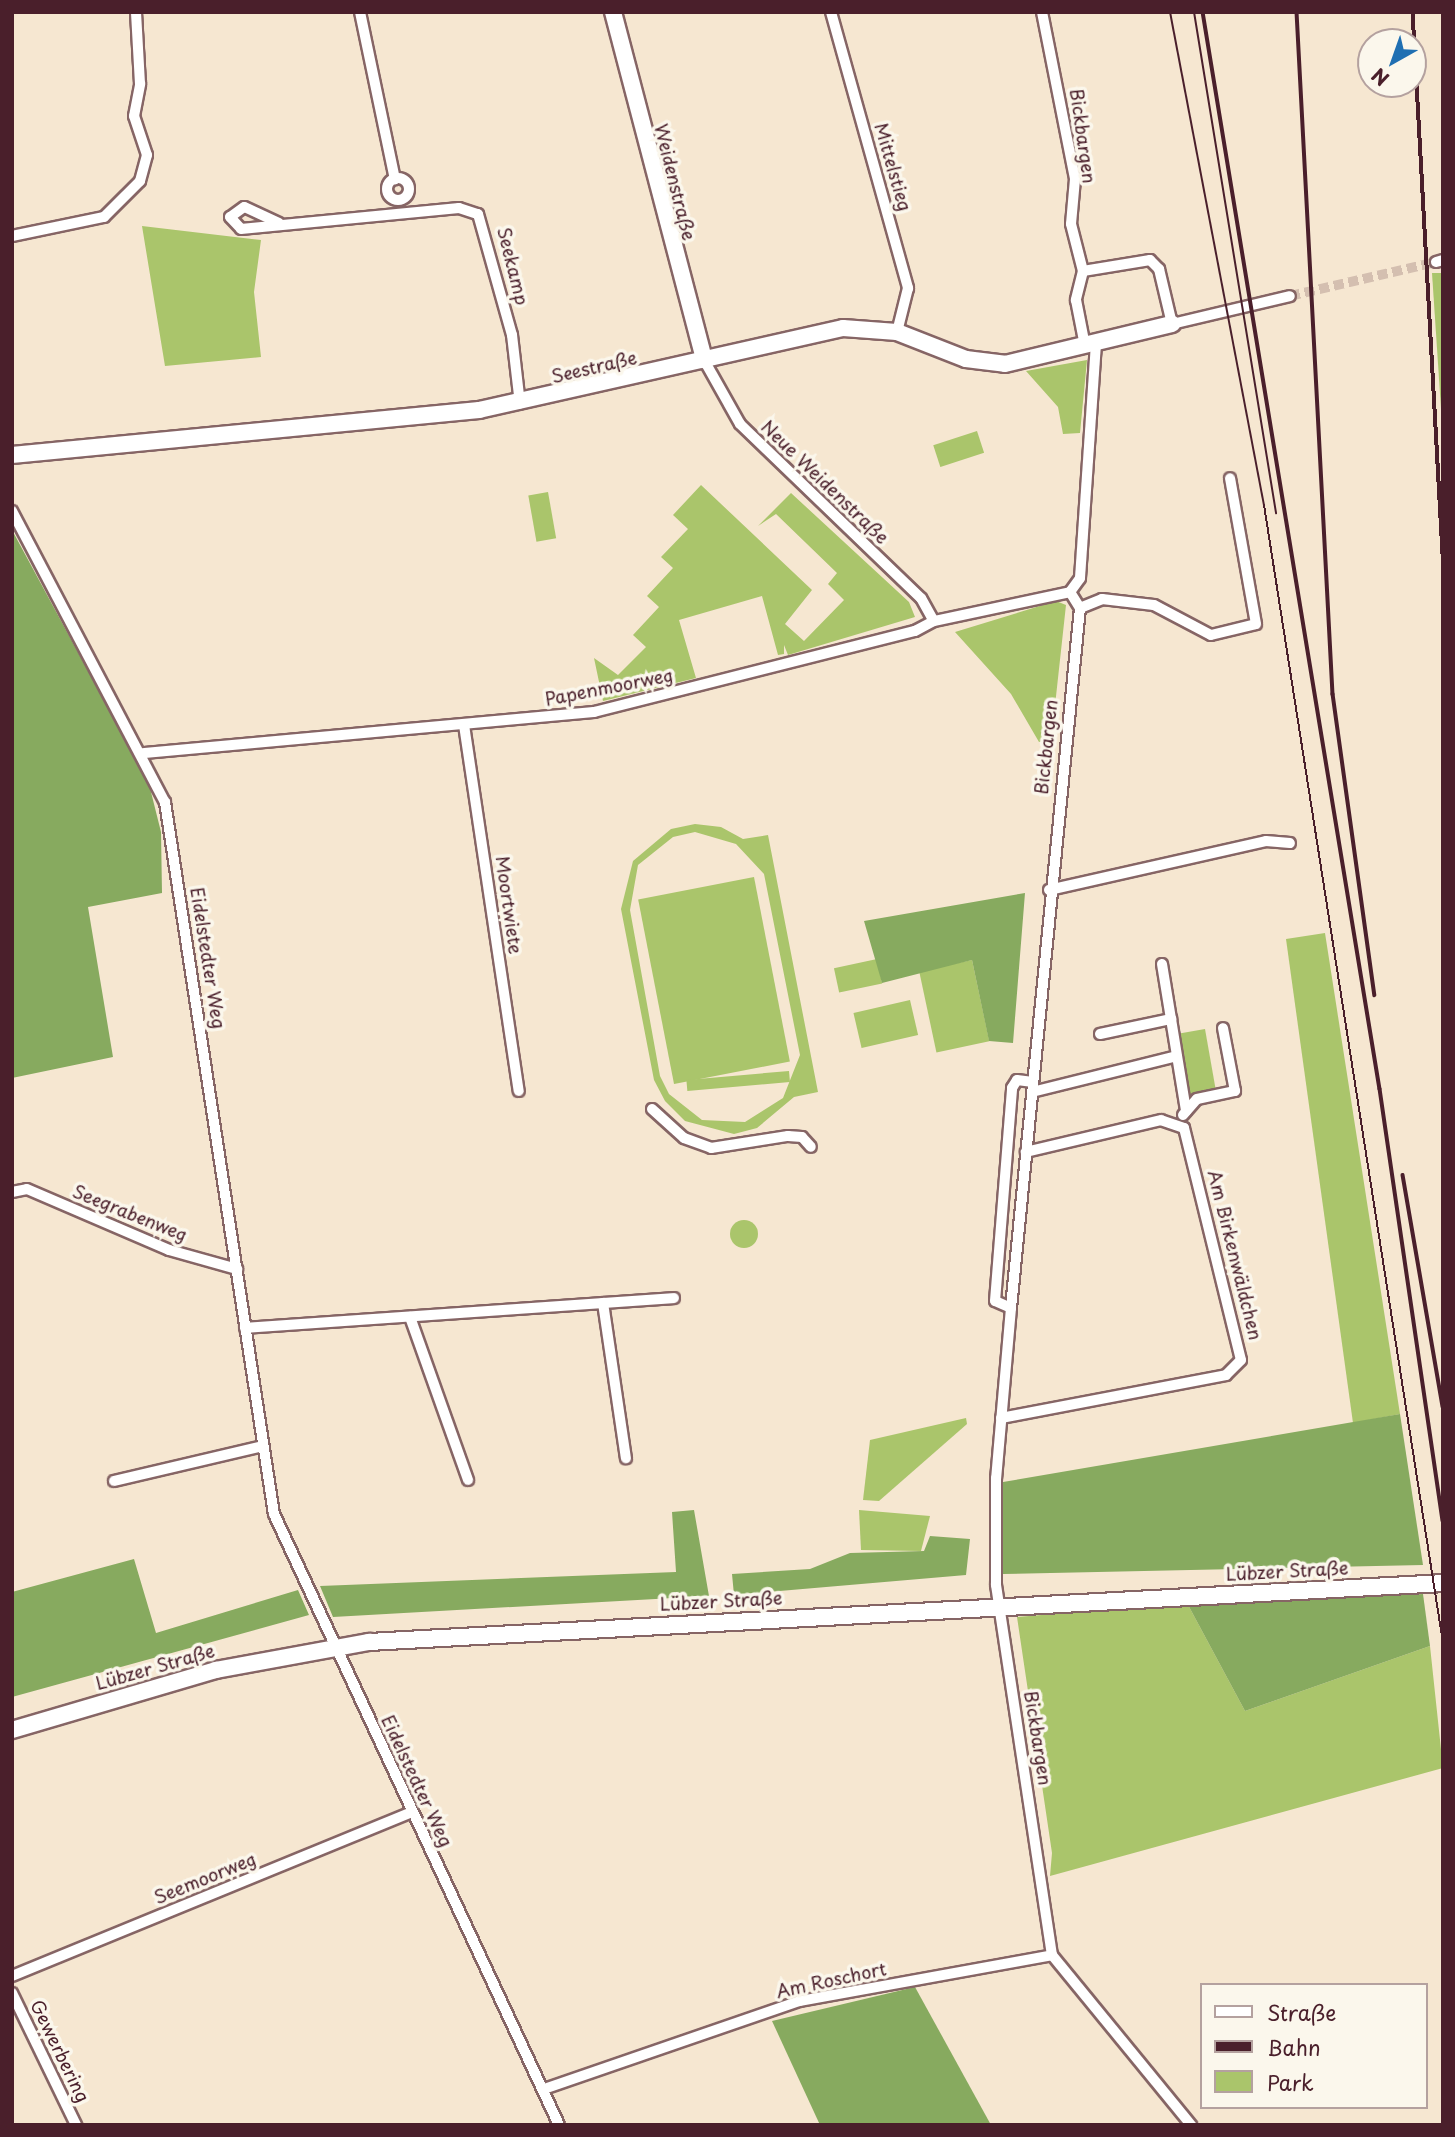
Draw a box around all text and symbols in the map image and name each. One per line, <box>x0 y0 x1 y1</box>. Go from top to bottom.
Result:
north arrow <box>1357 28 1427 98</box>
text: N <box>1365 62 1395 93</box>
street label: Bickbargen <box>1066 87 1100 185</box>
street label: Mittelstieg <box>870 120 916 214</box>
street label: Weidenstraße <box>650 122 700 242</box>
street label: Seekamp <box>493 225 533 307</box>
street label: Seestraße <box>549 347 639 387</box>
street label: Neue Weidenstraße <box>757 416 893 548</box>
street label: Papenmoorweg <box>543 664 675 710</box>
street label: Bickbargen <box>1030 698 1062 796</box>
street label: Moortwiete <box>491 855 527 955</box>
street label: Eidelstedter Weg <box>186 885 230 1031</box>
street label: Am Birkenwäldchen <box>1203 1168 1267 1342</box>
street label: Seegrabenweg <box>69 1180 191 1246</box>
street label: Lübzer Straße <box>1225 1557 1349 1585</box>
street label: Lübzer Straße <box>659 1587 783 1615</box>
street label: Lübzer Straße <box>93 1640 217 1694</box>
street label: Bickbargen <box>1020 1689 1056 1787</box>
street label: Eidelstedter Weg <box>377 1711 457 1851</box>
street label: Seemoorweg <box>151 1848 259 1908</box>
street label: Am Roschort <box>774 1958 888 2002</box>
legend <box>1200 1983 1427 2109</box>
street label: Gewerbering <box>26 1996 94 2106</box>
text: Straße <box>1267 1996 1336 2028</box>
text: Bahn <box>1267 2031 1321 2063</box>
text: Park <box>1267 2066 1314 2098</box>

